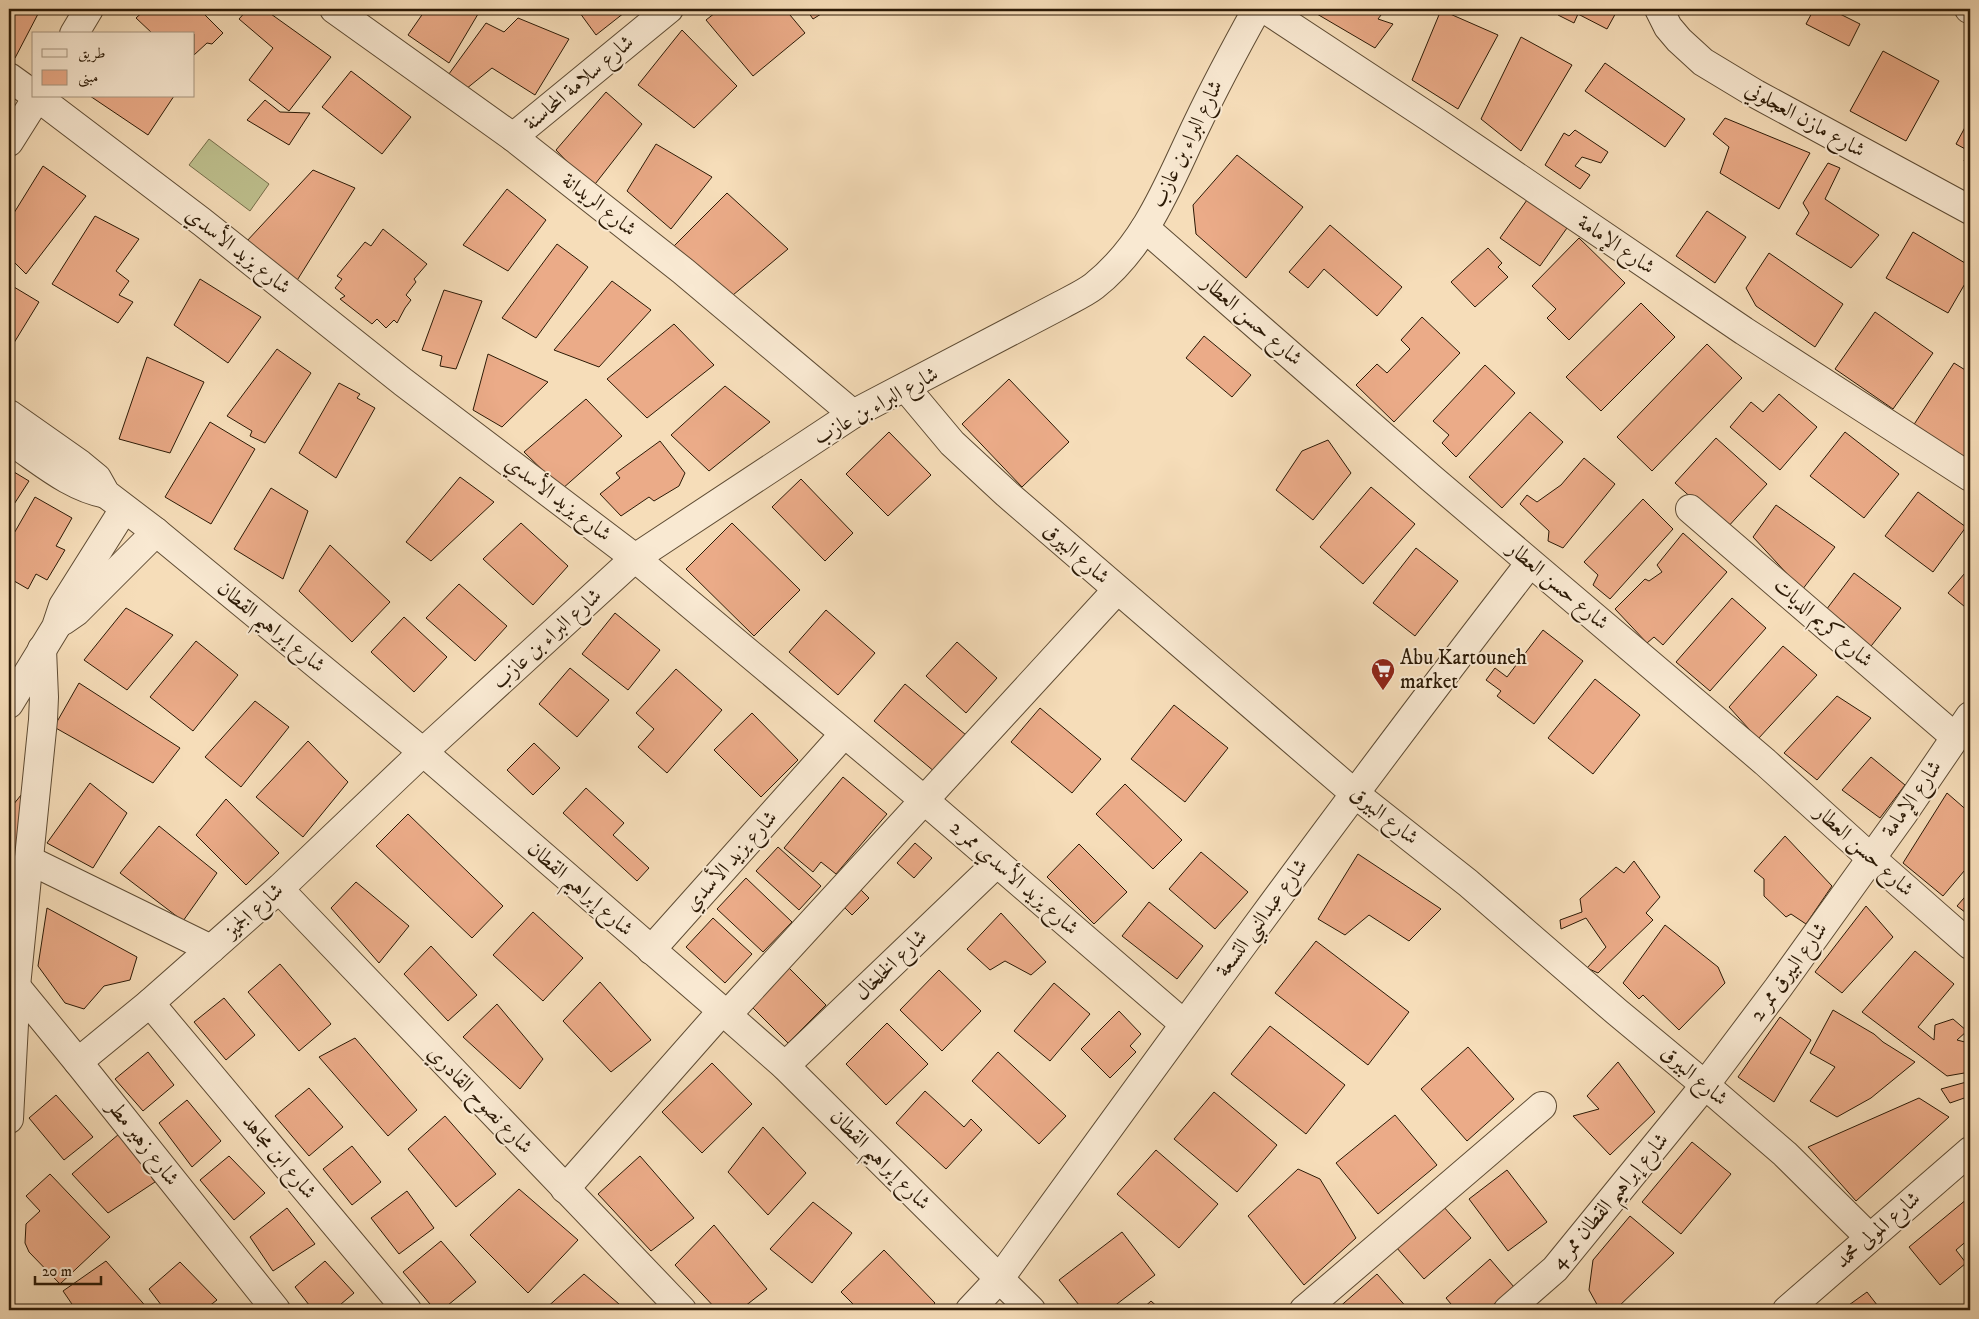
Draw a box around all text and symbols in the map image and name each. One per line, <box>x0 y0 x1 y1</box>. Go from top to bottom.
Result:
street label: شارع سلامة المحاسنة <box>519 29 642 140</box>
legend <box>32 32 195 98</box>
text: طريق <box>78 44 105 63</box>
text: مبنى <box>78 68 98 88</box>
street label: شارع البراء بن عازب <box>1145 76 1233 214</box>
street label: شارع مازن العجلوني <box>1738 76 1870 167</box>
street label: شارع الريدانة <box>554 168 642 246</box>
street label: شارع يزيد الأسدي <box>178 199 298 303</box>
street label: شارع الإمامة <box>1570 210 1660 284</box>
street label: شارع حسن العطار <box>1192 269 1308 375</box>
street label: شارع البراء بن عازب <box>809 361 945 455</box>
street label: شارع يزيد الأسدي <box>497 448 618 551</box>
street label: شارع البيرق <box>1035 518 1115 593</box>
street label: شارع حسن العطار <box>1498 535 1614 639</box>
street label: شارع كريم الديات <box>1765 573 1878 676</box>
street label: شارع إبراهيم القطان <box>207 575 331 684</box>
street label: شارع البراء بن عازب <box>487 583 610 698</box>
place label: Abu Kartouneh market <box>1400 645 1527 695</box>
supermarket icon: Abu Kartouneh market <box>1370 657 1396 691</box>
street label: شارع الإمامة <box>1876 755 1951 845</box>
street label: شارع البيرق <box>1342 781 1424 854</box>
street label: شارع حسن العطار <box>1805 798 1919 905</box>
street label: شارع يزيد الأسدي <box>677 803 786 919</box>
street label: شارع يزيد الأسدي ممر 2 <box>941 813 1086 944</box>
street label: شارع إبراهيم القطان <box>517 836 638 947</box>
street label: شارع عبدالنبي التسعة <box>1210 854 1319 986</box>
street label: شارع الجميز <box>218 878 292 949</box>
street label: شارع البيرق ممر 2 <box>1744 917 1837 1029</box>
street label: شارع الخلخال <box>849 924 936 1009</box>
street label: شارع نصوح القادري <box>418 1040 538 1163</box>
street label: شارع البيرق <box>1652 1040 1733 1115</box>
street label: شارع زهير مطر <box>97 1093 185 1194</box>
street label: شارع إبراهيم القطان <box>819 1104 936 1221</box>
street label: شارع ابن مجاهد <box>233 1109 322 1207</box>
street label: شارع إبراهيم القطان ممر 4 <box>1545 1128 1680 1279</box>
street label: شارع المولى محمد <box>1830 1186 1929 1277</box>
scale bar <box>35 1254 101 1286</box>
text: 20 m <box>42 1262 72 1281</box>

